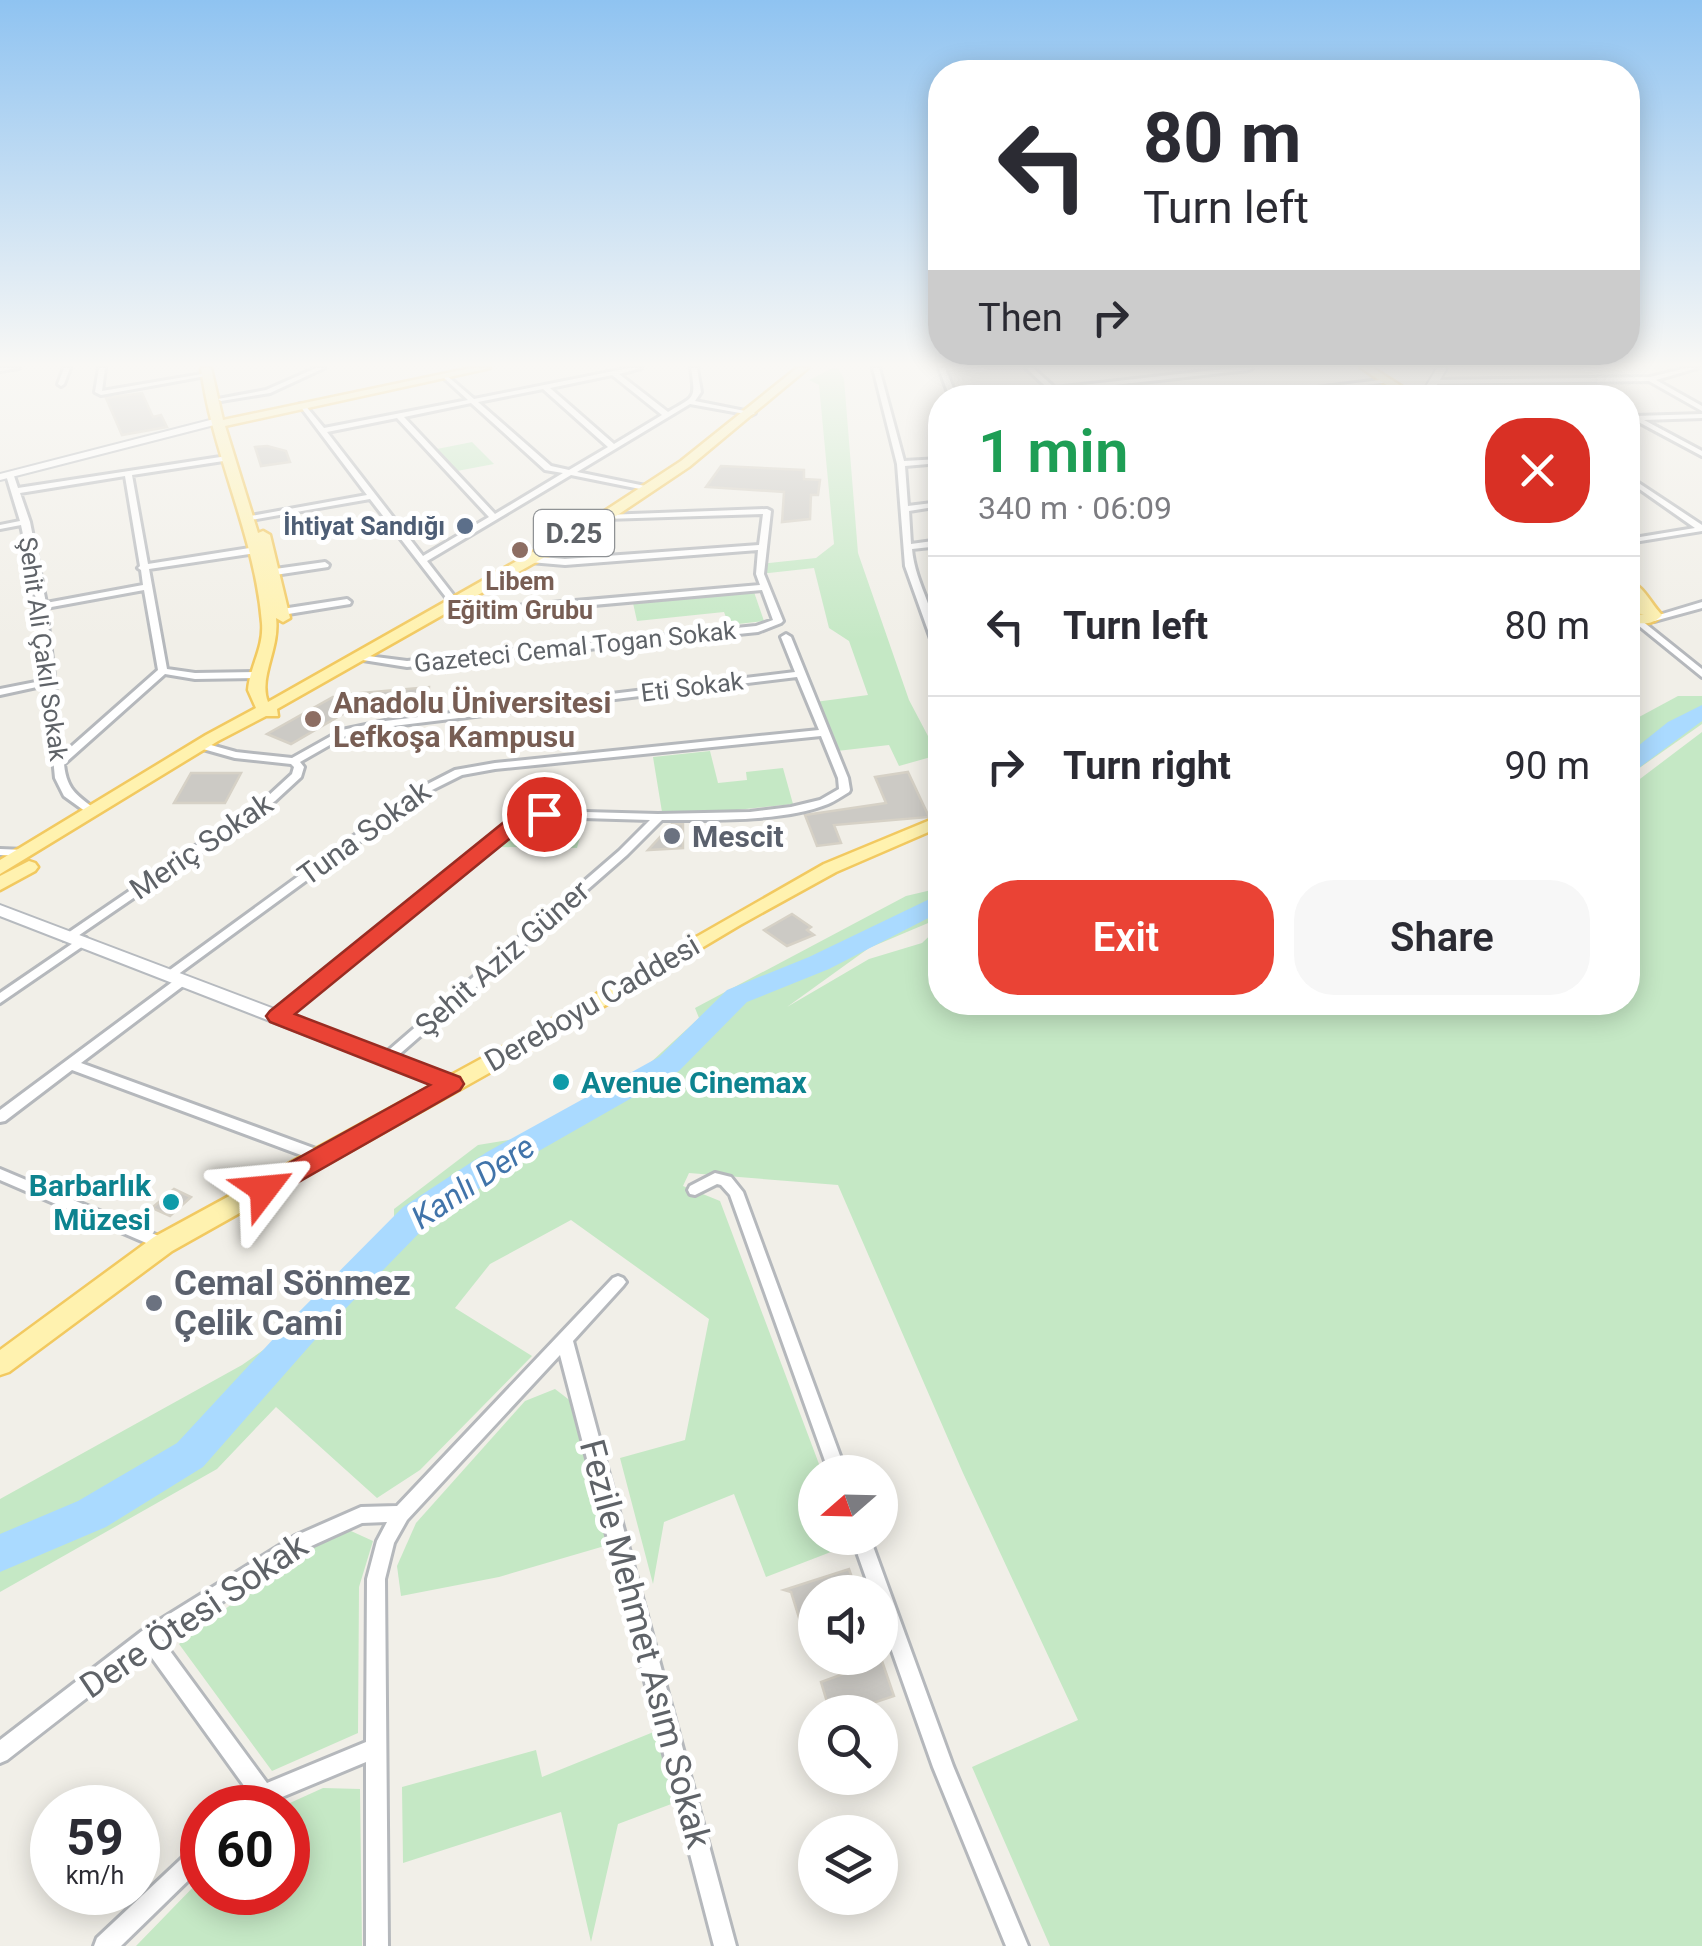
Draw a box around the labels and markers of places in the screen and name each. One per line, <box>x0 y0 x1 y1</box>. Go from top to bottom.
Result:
place label: İhtiyat Sandığı <box>283 511 445 541</box>
marker: İhtiyat Sandığı <box>454 515 476 537</box>
marker: Libem Eğitim Grubu <box>509 539 531 561</box>
place label: Libem Eğitim Grubu <box>447 567 593 625</box>
place label: Anadolu Üniversitesi Lefkoşa Kampusu <box>333 685 611 754</box>
marker: Anadolu Üniversitesi Lefkoşa Kampusu <box>302 708 324 730</box>
pin <box>502 772 587 857</box>
place label: Mescit <box>692 819 784 854</box>
marker: Mescit <box>661 825 683 847</box>
place label: Avenue Cinemax <box>581 1065 808 1100</box>
marker: Avenue Cinemax <box>550 1071 572 1093</box>
place label: Barbarlık Müzesi <box>29 1168 152 1237</box>
marker: Barbarlık Müzesi <box>160 1191 182 1213</box>
place label: Cemal Sönmez Çelik Cami <box>174 1263 411 1344</box>
marker: Cemal Sönmez Çelik Cami <box>143 1292 165 1314</box>

